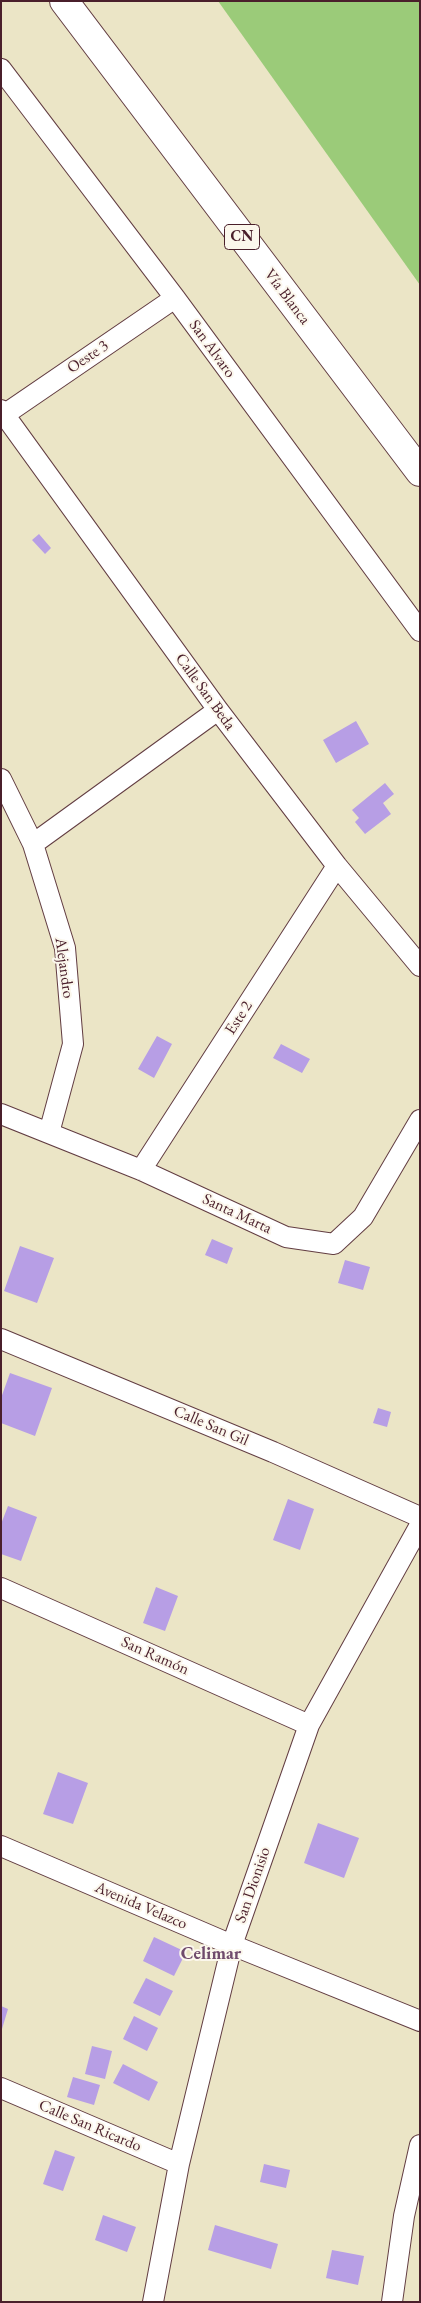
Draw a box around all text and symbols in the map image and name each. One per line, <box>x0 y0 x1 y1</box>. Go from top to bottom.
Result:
road number: CN <box>224 224 260 250</box>
street label: Vía Blanca <box>260 265 314 329</box>
street label: San Alvaro <box>185 316 239 382</box>
street label: Oeste 3 <box>64 336 112 378</box>
street label: Calle San Beda <box>171 650 239 734</box>
street label: Alejandro <box>50 936 78 1000</box>
street label: Este 2 <box>221 998 257 1038</box>
street label: Santa Marta <box>199 1190 275 1238</box>
street label: Calle San Gil <box>171 1402 251 1450</box>
street label: San Ramón <box>118 1633 192 1679</box>
street label: San Dionisio <box>231 1845 275 1925</box>
street label: Avenida Velazco <box>92 1878 190 1934</box>
district label: Celimar <box>181 1943 241 1965</box>
street label: Calle San Ricardo <box>36 2096 144 2156</box>

